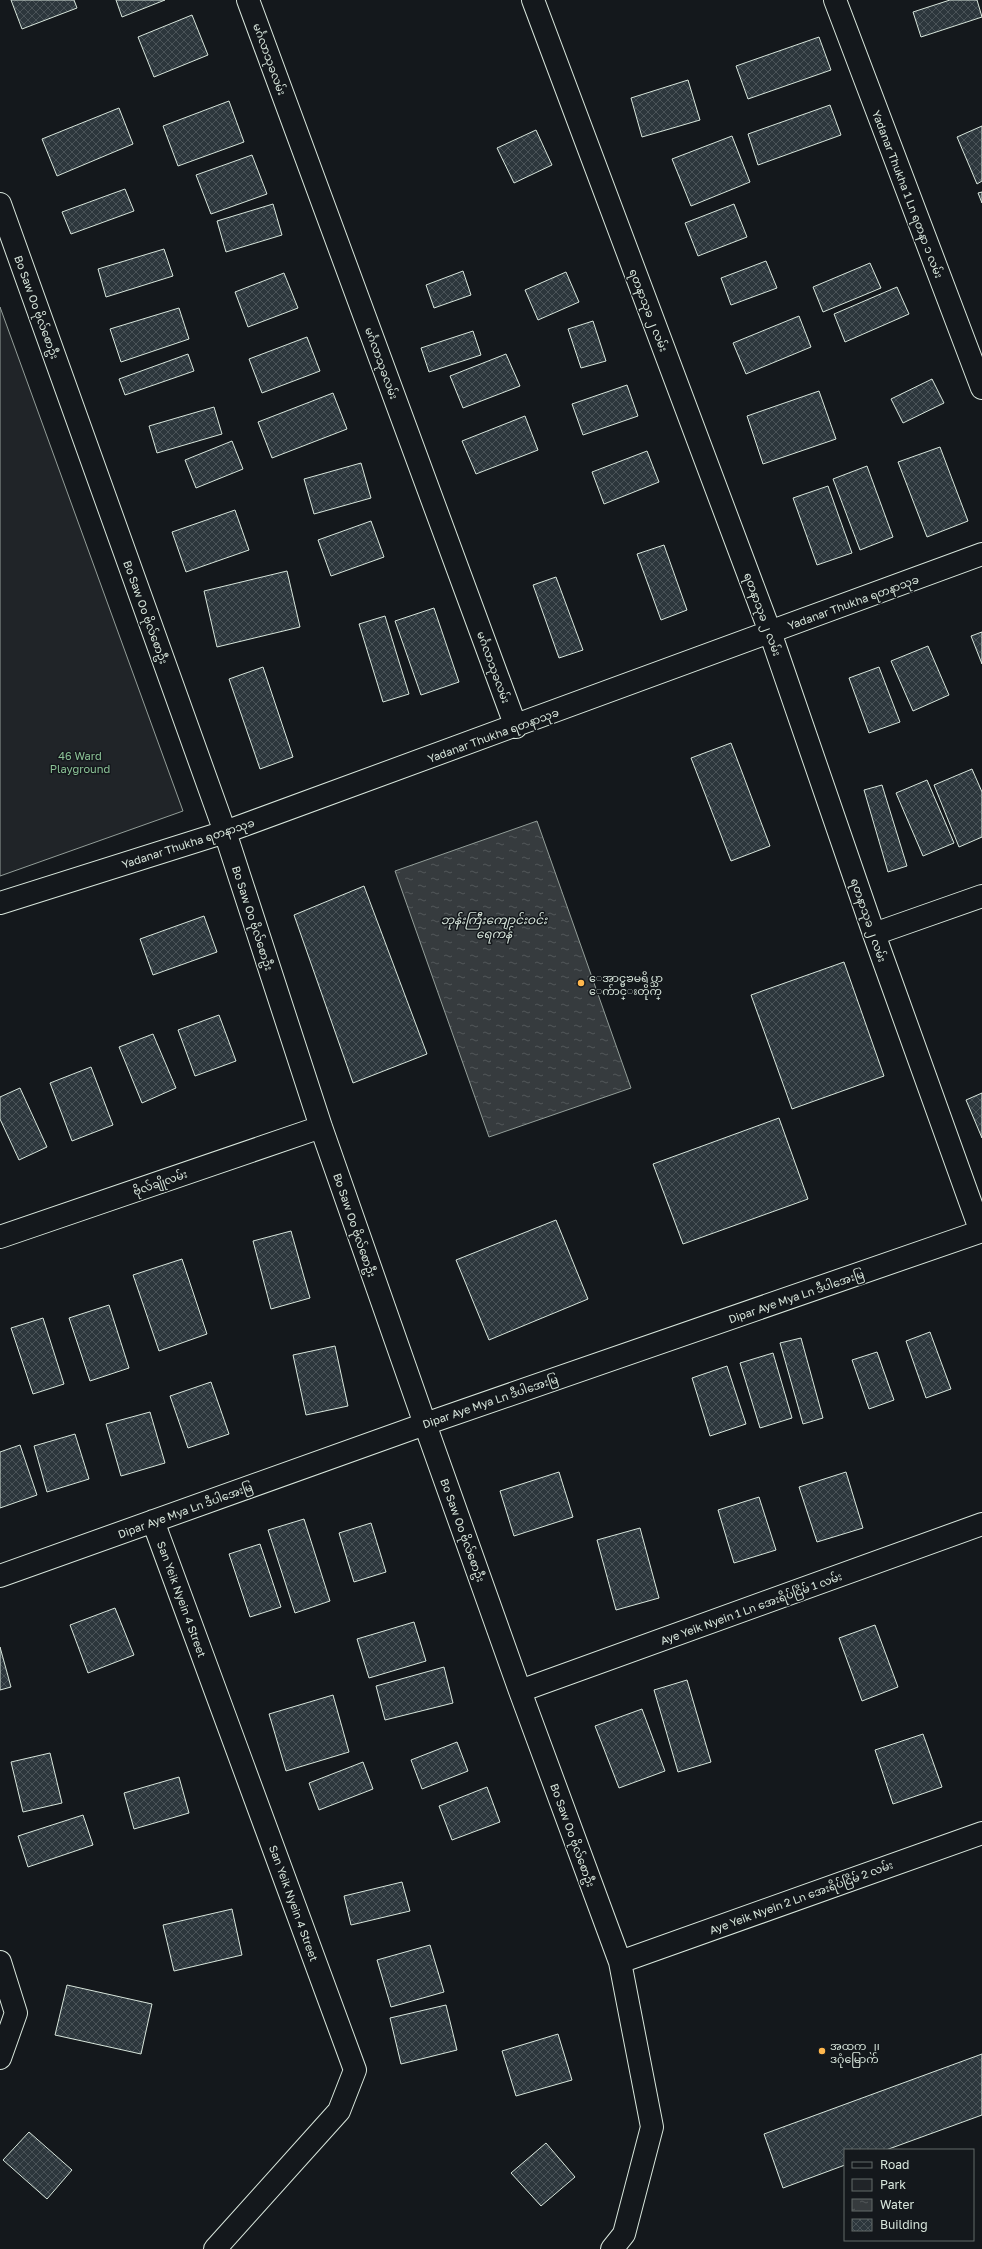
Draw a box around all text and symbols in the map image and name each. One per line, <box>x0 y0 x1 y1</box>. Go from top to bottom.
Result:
street label: မင်္ဂလာသုခလမ်း <box>248 21 289 98</box>
street label: Yadanar Thukha 1 Ln ရတနာ ၁ လမ်း <box>867 108 946 281</box>
street label: Bo Saw Oo ဗိုလ်စောဦး <box>9 253 62 362</box>
street label: ရတနာသုခ ၂ လမ်း <box>624 267 671 354</box>
street label: မင်္ဂလာသုခလမ်း <box>360 325 401 402</box>
street label: Bo Saw Oo ဗိုလ်စောဦး <box>118 558 171 667</box>
street label: ရတနာသုခ ၂ လမ်း <box>739 571 784 659</box>
street label: Yadanar Thukha ရတနာသုခ <box>786 572 921 635</box>
street label: မင်္ဂလာသုခလမ်း <box>472 629 513 706</box>
street label: Yadanar Thukha ရတနာသုခ <box>426 705 561 768</box>
park label: 46 Ward Playground <box>50 749 110 775</box>
street label: Yadanar Thukha ရတနာသုခ <box>120 815 257 873</box>
street label: Bo Saw Oo ဗိုလ်စောဦး <box>227 864 276 973</box>
street label: ရတနာသုခ ၂ လမ်း <box>846 876 889 965</box>
water label: ဘုန်းကြီးကျောင်းဝင်း ရေကန် <box>441 911 548 944</box>
place label: ေအာင္ဓၶမရိပ္သာ ေက်ာင္းတိုက္ <box>589 971 663 1000</box>
marker: ေအာင္ဓၶမရိပ္သာ ေက်ာင္းတိုက္ <box>576 978 586 988</box>
street label: ဗိုလ်ချိုလမ်း <box>131 1167 190 1200</box>
street label: Bo Saw Oo ဗိုလ်စောဦး <box>328 1171 379 1280</box>
street label: Dipar Aye Mya Ln ဒီပါအေးမြ <box>727 1267 866 1328</box>
street label: Dipar Aye Mya Ln ဒီပါအေးမြ <box>421 1372 560 1433</box>
street label: Bo Saw Oo ဗိုလ်စောဦး <box>435 1476 488 1585</box>
street label: Dipar Aye Mya Ln ဒီပါအေးမြ <box>116 1480 255 1543</box>
street label: San Yeik Nyein 4 Street <box>155 1539 209 1659</box>
street label: Aye Yeik Nyein 1 Ln အေးရိပ်ငြိမ် 1 လမ်း <box>658 1569 845 1650</box>
street label: Bo Saw Oo ဗိုလ်စောဦး <box>545 1781 598 1890</box>
street label: San Yeik Nyein 4 Street <box>267 1843 321 1963</box>
street label: Aye Yeik Nyein 2 Ln အေးရိပ်ငြိမ် 2 လမ်း <box>707 1858 896 1939</box>
place label: အထက ၂၊ ဒဂုံမြောက် <box>830 2039 880 2068</box>
marker: အထက ၂၊ ဒဂုံမြောက် <box>817 2046 827 2056</box>
legend <box>844 2149 974 2241</box>
text: Road <box>880 2157 909 2172</box>
text: Park <box>880 2177 906 2192</box>
text: Water <box>880 2197 914 2212</box>
text: Building <box>880 2217 928 2232</box>

